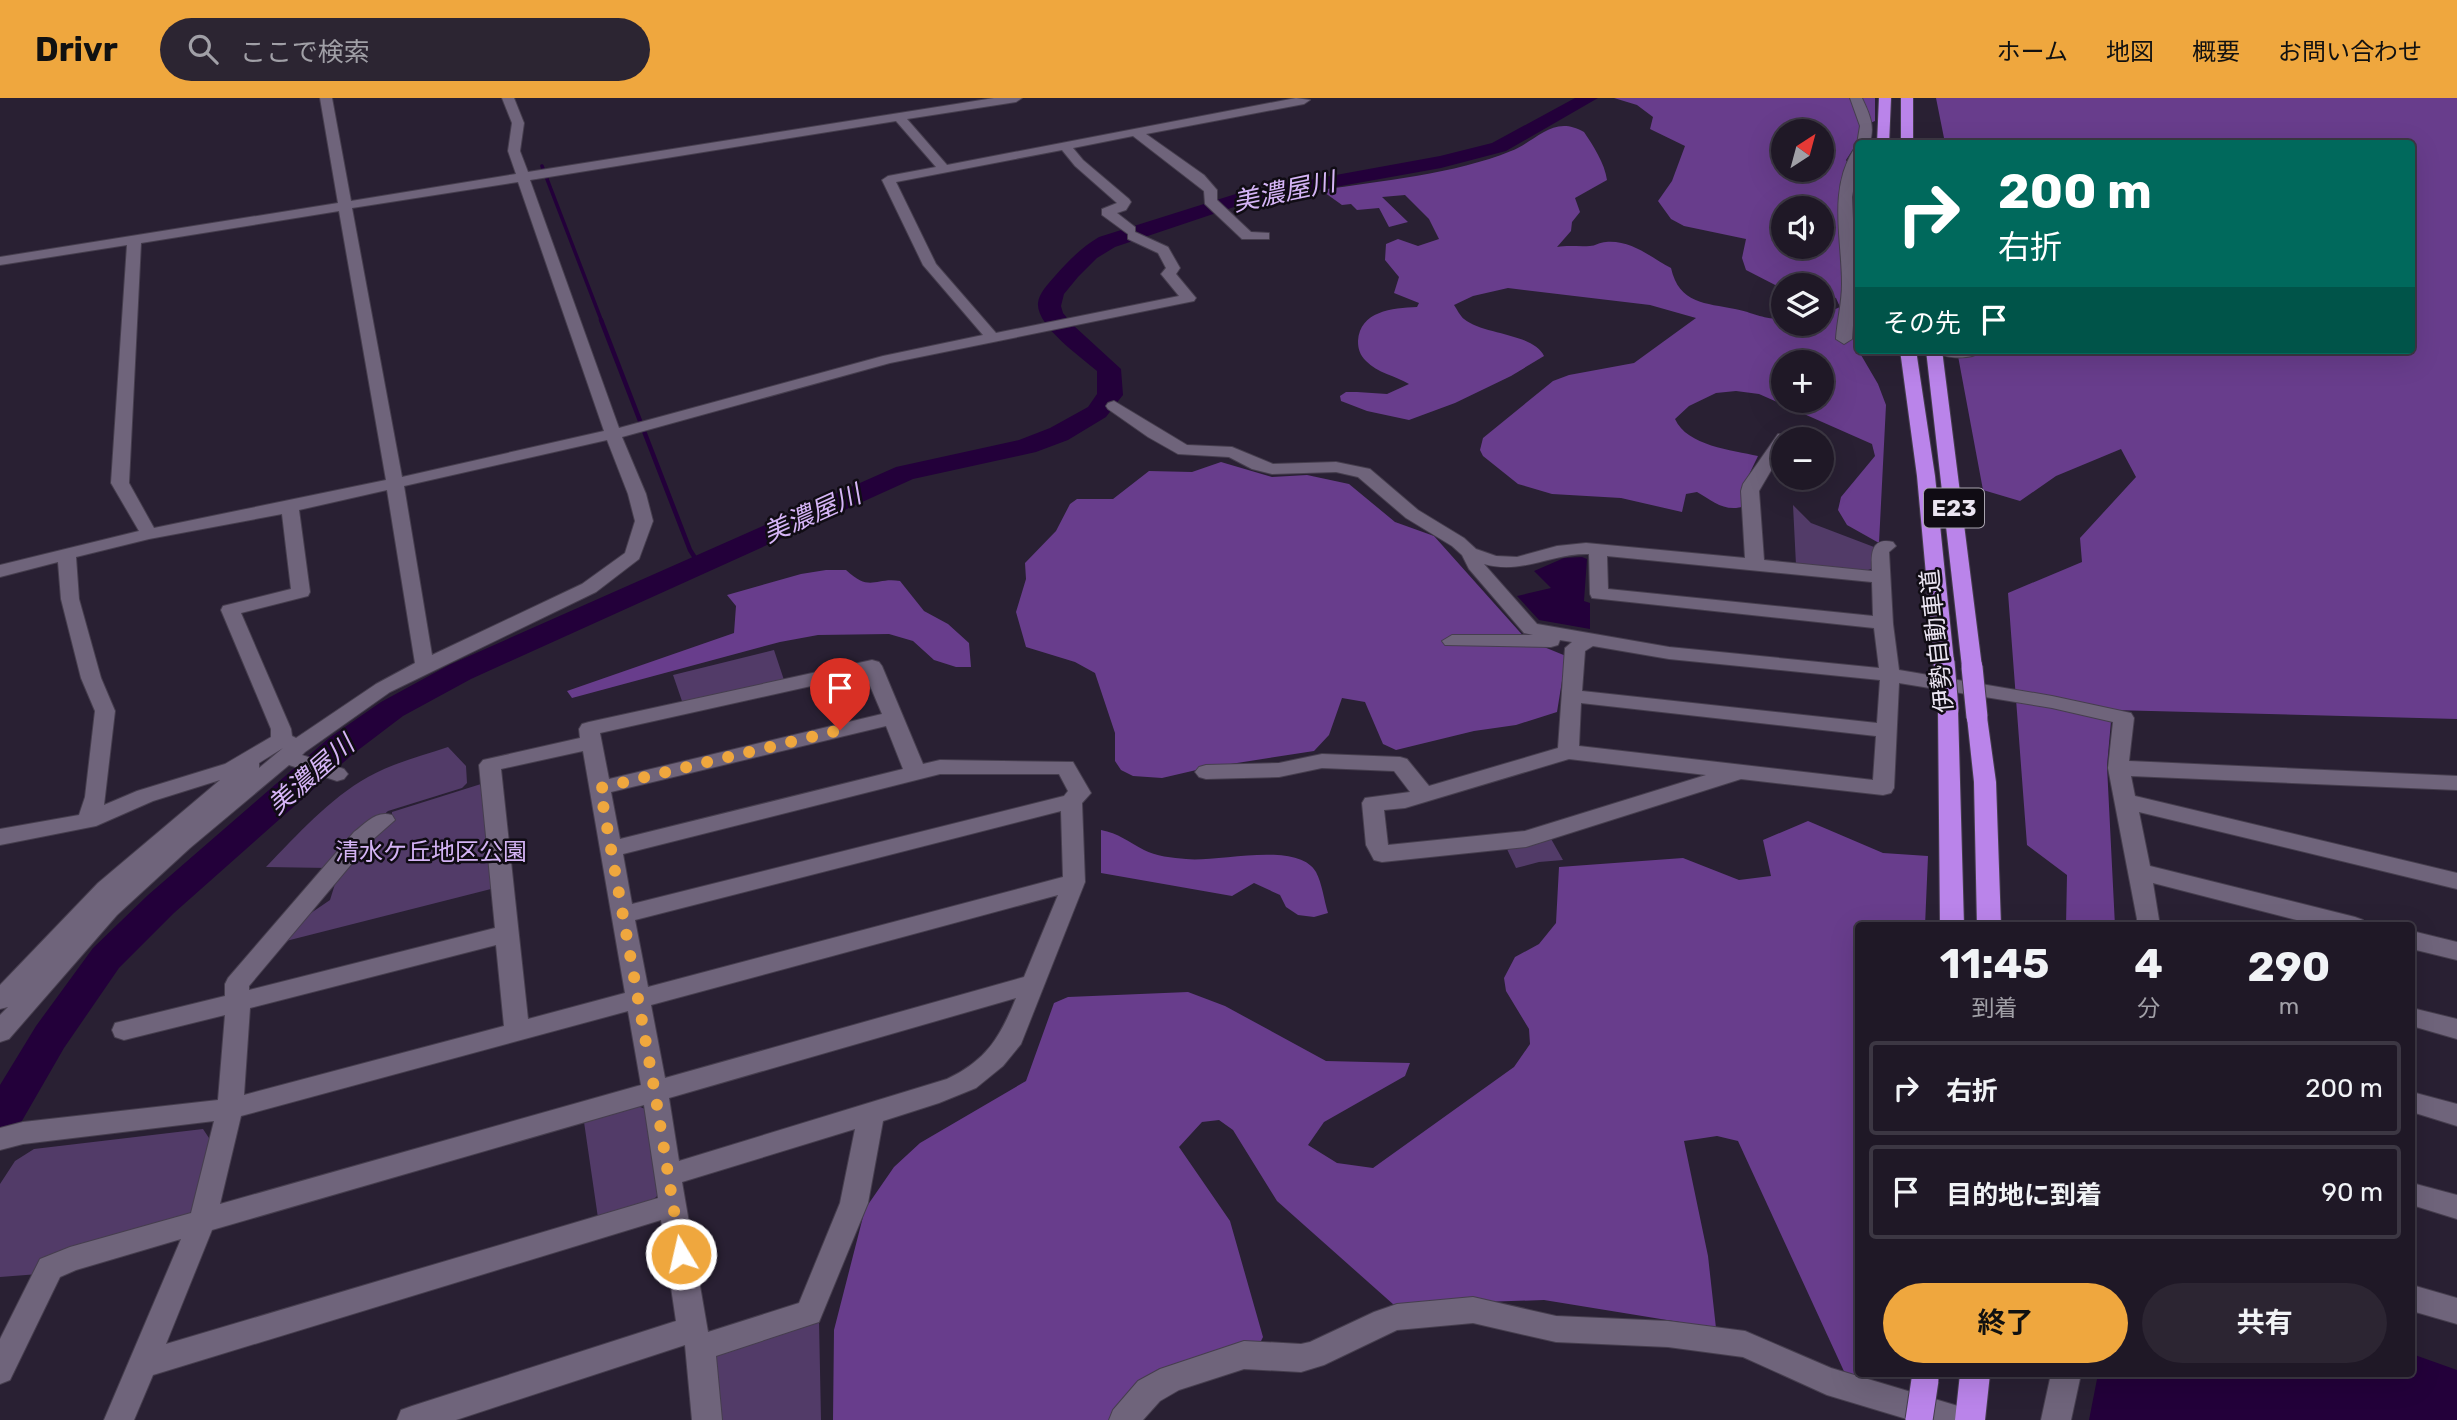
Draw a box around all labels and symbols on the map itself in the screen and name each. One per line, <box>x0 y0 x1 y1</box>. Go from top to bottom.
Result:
north arrow <box>1771 119 1834 182</box>
water label: 美濃屋川 <box>1230 165 1341 218</box>
water label: 美濃屋川 <box>758 477 869 549</box>
road number: E23 <box>1924 488 1984 528</box>
street label: 伊勢自動車道 <box>1916 568 1958 714</box>
pin <box>810 658 870 730</box>
water label: 美濃屋川 <box>262 727 363 821</box>
park label: 清水ケ丘地区公園 <box>335 838 527 866</box>
position arrow <box>644 1217 718 1291</box>

